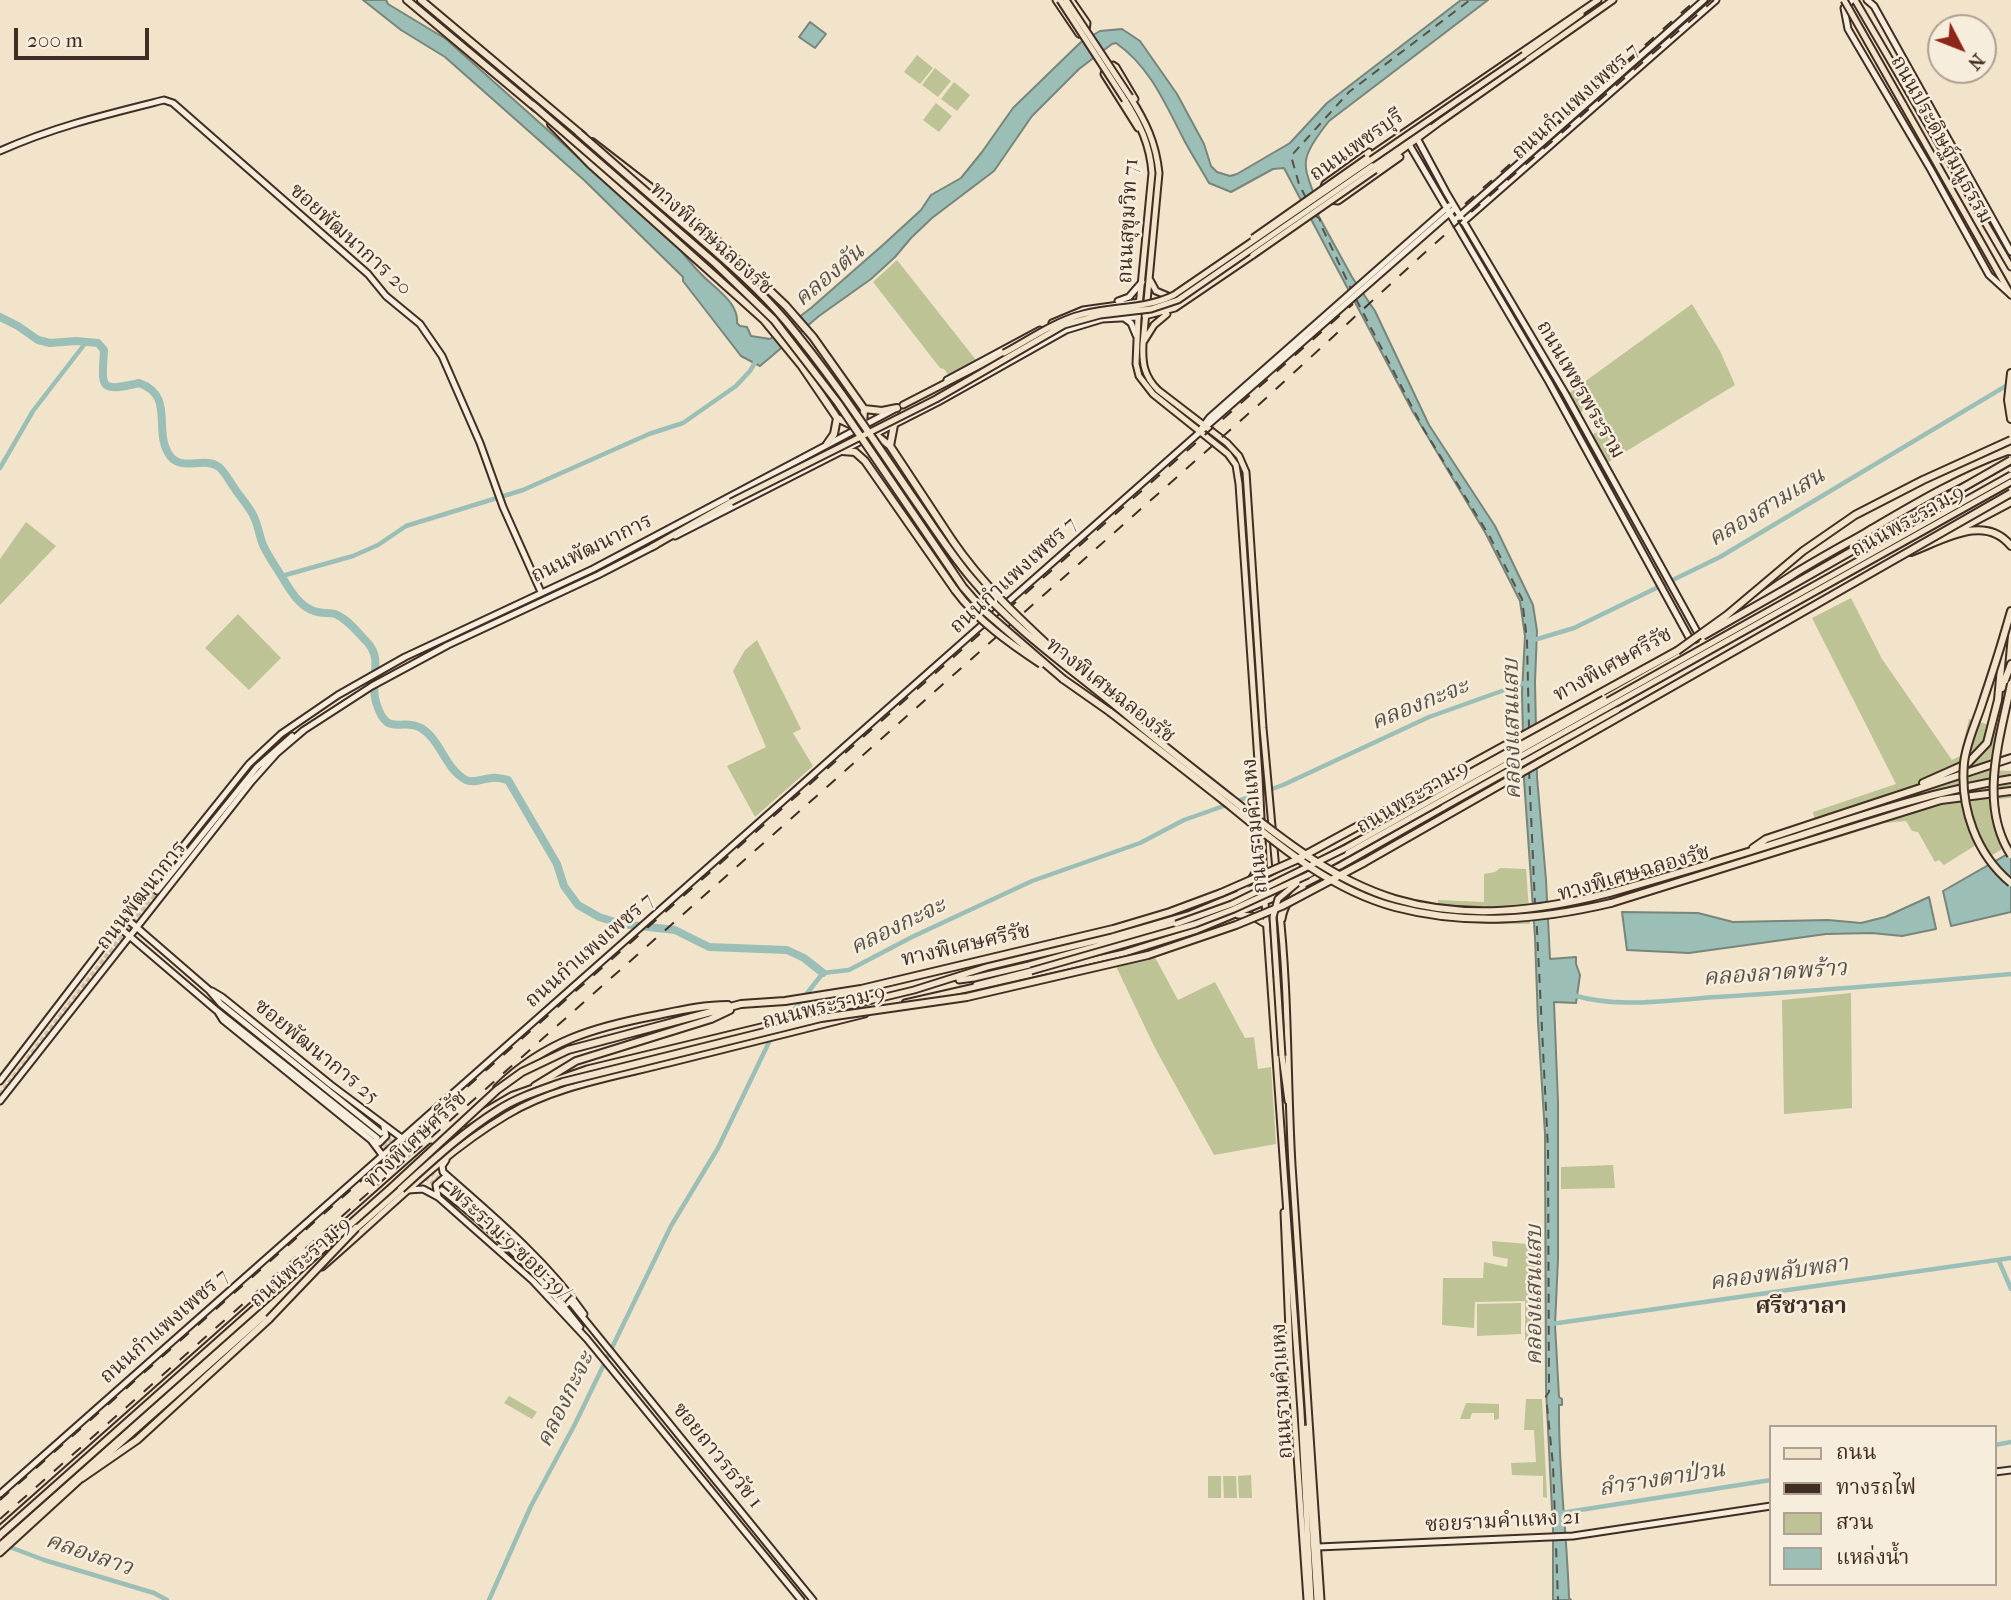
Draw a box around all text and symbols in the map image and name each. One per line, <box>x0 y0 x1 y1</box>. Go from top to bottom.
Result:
scale bar <box>18 14 152 58</box>
north arrow <box>1927 14 1997 84</box>
text: 200 m <box>27 28 83 52</box>
street label: ถนนกำแพงเพชร 7 <box>1507 38 1645 166</box>
text: N <box>1963 49 1989 74</box>
street label: ถนนประดิษฐ์มนูธรรม <box>1884 51 1998 229</box>
street label: ถนนเพชรบุรี <box>1305 104 1409 188</box>
street label: ถนนสุขุมวิท 71 <box>1113 158 1145 284</box>
street label: ทางพิเศษฉลองรัช <box>644 177 778 301</box>
street label: ซอยพัฒนาการ 20 <box>284 179 416 301</box>
water label: คลองตัน <box>789 239 871 313</box>
street label: ถนนเพชรพระราม <box>1530 316 1630 464</box>
water label: คลองสามเสน <box>1704 462 1830 554</box>
street label: ถนนพระราม 9 <box>1847 480 1969 564</box>
street label: ถนนพัฒนาการ <box>527 509 657 589</box>
street label: ถนนกำแพงเพชร 7 <box>945 512 1083 640</box>
street label: ทางพิเศษศรีรัช <box>1549 622 1677 708</box>
street label: ทางพิเศษฉลองรัช <box>1040 633 1180 749</box>
water label: คลองแสนแสบ <box>1498 658 1528 800</box>
water label: คลองกะจะ <box>1367 673 1473 737</box>
street label: ถนนพระราม 9 <box>1352 756 1474 840</box>
street label: ถนนรามคำแหง <box>1238 757 1274 895</box>
street label: ถนนพัฒนาการ <box>92 836 192 956</box>
street label: ทางพิเศษฉลองรัช <box>1555 840 1713 908</box>
street label: ถนนกำแพงเพชร 7 <box>520 888 660 1014</box>
water label: คลองกะจะ <box>846 892 950 962</box>
street label: ทางพิเศษศรีรัช <box>899 919 1033 973</box>
water label: คลองลาดพร้าว <box>1702 955 1848 993</box>
street label: ถนนพระราม 9 <box>760 981 888 1035</box>
street label: ซอยพัฒนาการ 25 <box>249 994 383 1110</box>
street label: ทางพิเศษศรีรัช <box>359 1086 473 1194</box>
street label: พระราม 9 ซอย 39/1 <box>442 1180 580 1310</box>
street label: ถนนพระราม 9 <box>245 1212 357 1314</box>
water label: คลองแสนแสบ <box>1521 1225 1549 1365</box>
water label: คลองพลับพลา <box>1708 1251 1850 1297</box>
street label: ถนนกำแพงเพชร 7 <box>95 1264 235 1390</box>
district label: ศรีชวาลา <box>1755 1293 1847 1321</box>
street label: ถนนรามคำแหง <box>1267 1322 1299 1460</box>
water label: คลองกะจะ <box>531 1348 601 1452</box>
street label: ซอยถาวรธวัช 1 <box>667 1398 767 1514</box>
legend <box>1770 1425 1997 1586</box>
text: ถนน <box>1836 1440 1877 1464</box>
water label: ลำรางตาป่วน <box>1597 1456 1727 1504</box>
text: ทางรถไฟ <box>1836 1475 1916 1499</box>
street label: ซอยรามคำแหง 21 <box>1425 1505 1581 1539</box>
text: สวน <box>1836 1510 1874 1534</box>
water label: คลองลาว <box>42 1527 136 1583</box>
text: แหล่งน้ำ <box>1836 1545 1909 1569</box>

